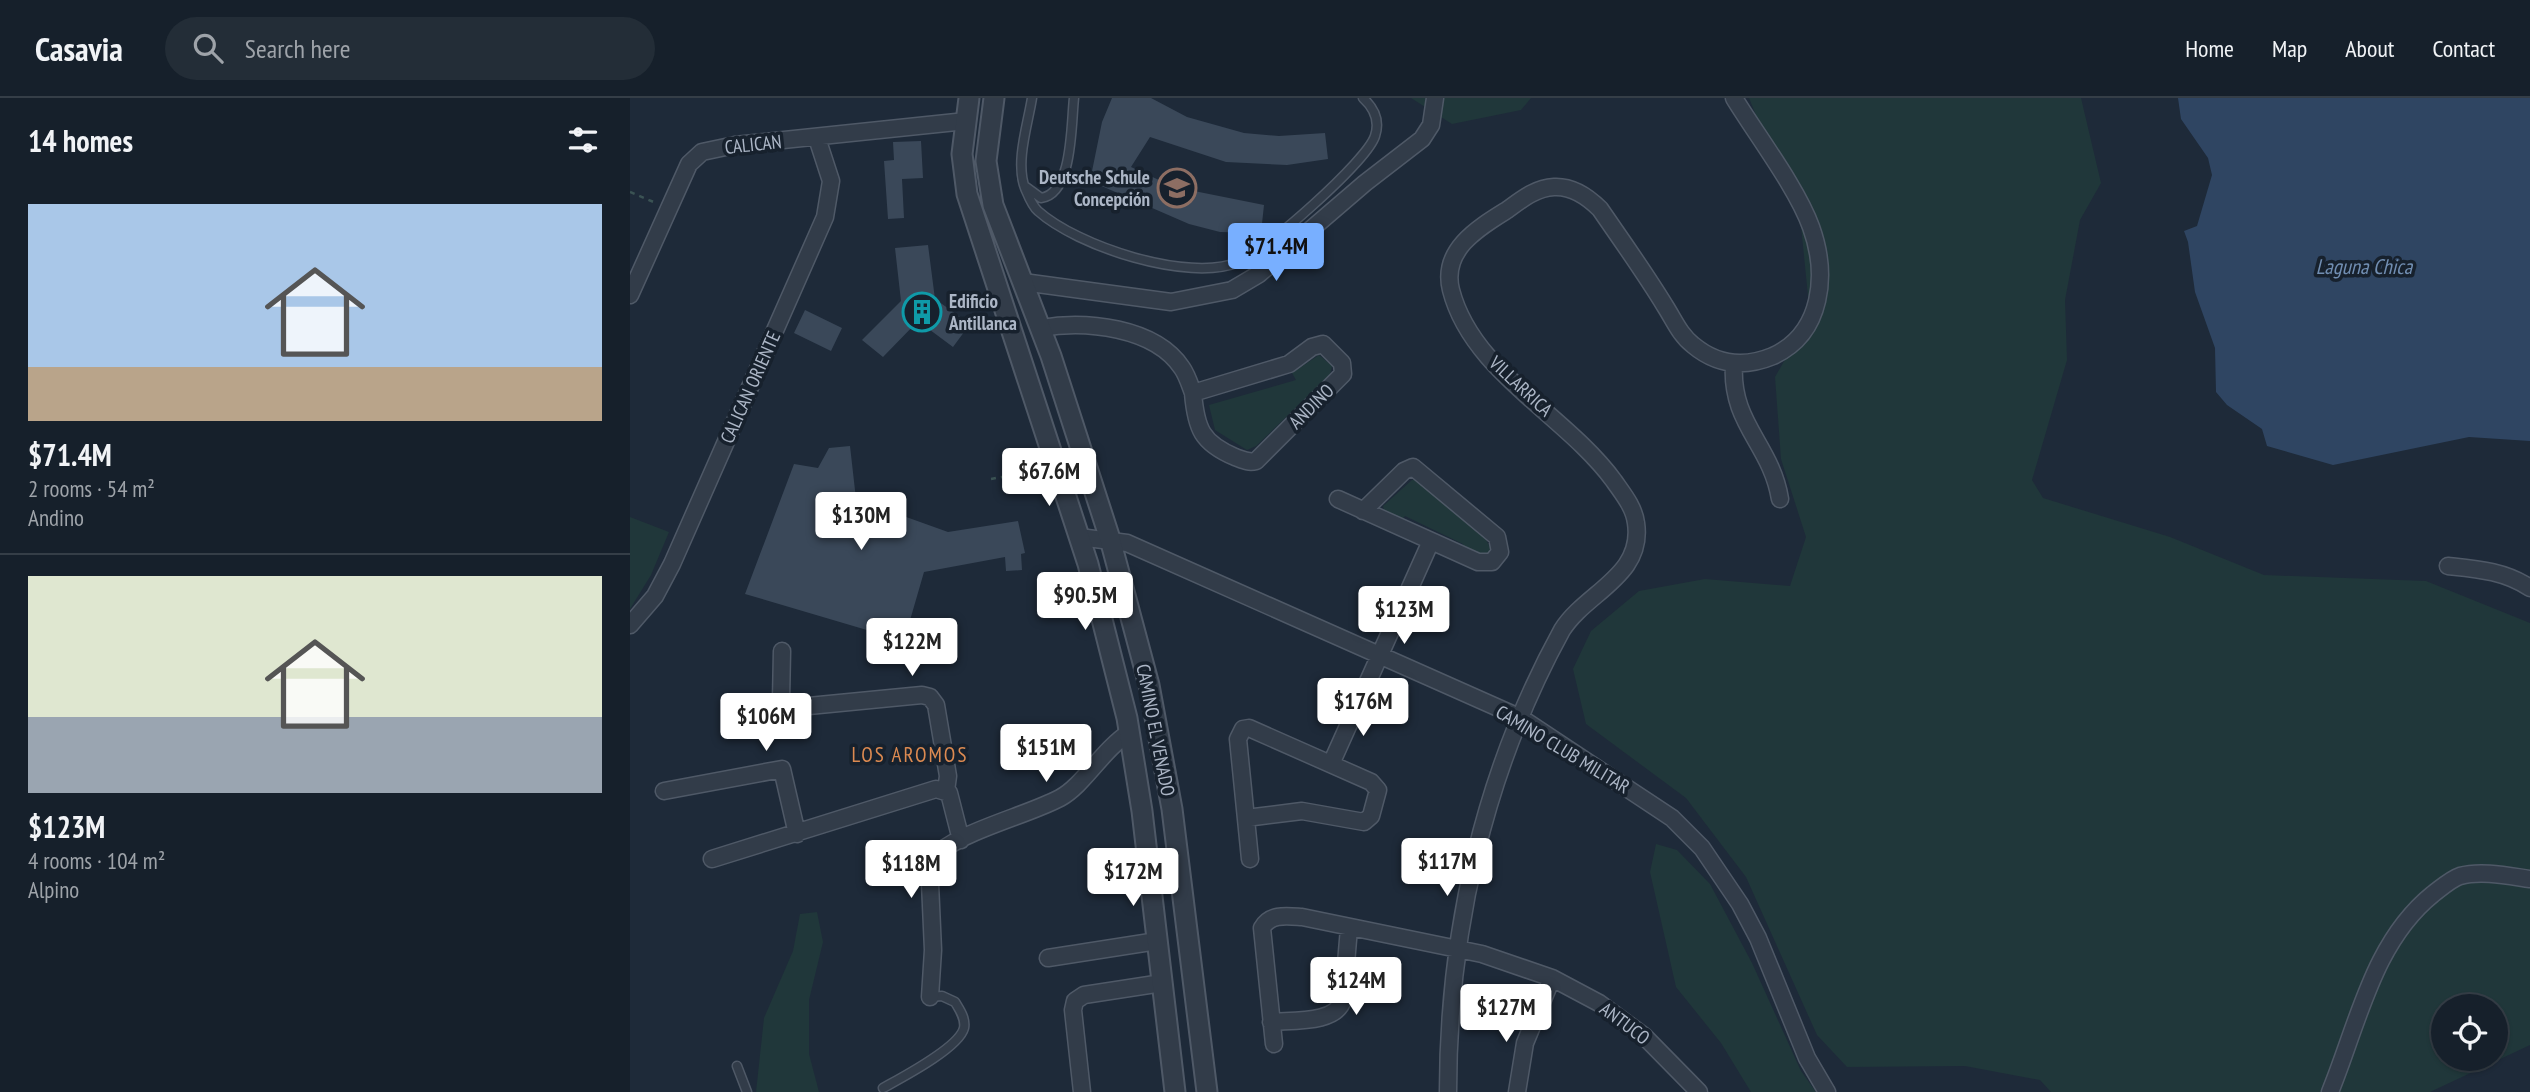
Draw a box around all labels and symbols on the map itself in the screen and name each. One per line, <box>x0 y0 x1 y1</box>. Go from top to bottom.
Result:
street label: CALICAN <box>723 129 783 159</box>
place label: Deutsche Schule Concepción <box>1039 165 1150 211</box>
school or university icon: Deutsche Schule Concepción <box>1156 167 1198 209</box>
pin: $71.4M <box>1219 223 1333 283</box>
water label: Laguna Chica <box>2316 253 2414 280</box>
place label: Edificio Antillanca <box>948 289 1017 335</box>
building icon: Edificio Antillanca <box>901 291 943 333</box>
street label: CALICAN ORIENTE <box>715 327 785 447</box>
street label: VILLARRICA <box>1484 350 1558 421</box>
street label: ANDINO <box>1283 378 1339 434</box>
pin: $67.6M <box>992 448 1106 508</box>
pin: $130M <box>812 492 910 552</box>
pin: $90.5M <box>1028 573 1142 632</box>
pin: $123M <box>1355 587 1453 646</box>
pin: $122M <box>863 618 961 678</box>
street label: CAMINO EL VENADO <box>1131 662 1181 798</box>
pin: $176M <box>1314 678 1412 738</box>
pin: $106M <box>717 694 815 753</box>
street label: CAMINO CLUB MILITAR <box>1492 699 1634 799</box>
pin: $151M <box>997 724 1095 784</box>
district label: LOS AROMOS <box>852 741 968 768</box>
pin: $117M <box>1398 838 1496 898</box>
pin: $118M <box>862 840 960 900</box>
pin: $172M <box>1084 848 1182 908</box>
pin: $124M <box>1307 958 1405 1017</box>
pin: $127M <box>1457 984 1555 1044</box>
street label: ANTUCO <box>1595 996 1655 1050</box>

